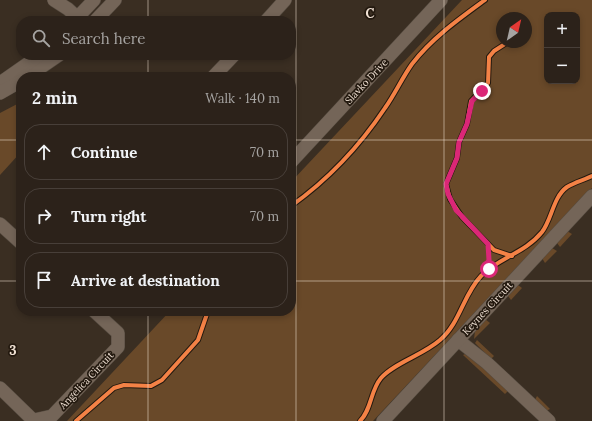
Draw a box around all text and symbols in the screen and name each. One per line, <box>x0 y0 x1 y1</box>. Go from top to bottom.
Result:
text: C <box>366 5 375 22</box>
north arrow <box>496 12 532 48</box>
map controls <box>544 12 580 84</box>
button: + <box>544 12 580 48</box>
search box <box>16 16 296 60</box>
icon: search <box>30 27 52 49</box>
text: Search here <box>62 29 145 48</box>
button: − <box>544 48 580 84</box>
street label: Slavko Drive <box>342 56 391 107</box>
route end <box>473 82 491 100</box>
text: 2 min <box>32 87 78 109</box>
text: Walk · 140 m <box>205 90 280 107</box>
icon: ahead <box>33 141 55 163</box>
text: Continue <box>71 143 137 162</box>
text: 70 m <box>250 144 279 161</box>
icon: right <box>33 205 55 227</box>
text: Turn right <box>71 207 147 226</box>
text: 70 m <box>250 208 279 225</box>
route start <box>480 260 498 278</box>
icon: arrive <box>33 269 55 291</box>
text: Arrive at destination <box>71 271 220 290</box>
street label: Keynes Circuit <box>459 279 515 338</box>
text: 3 <box>9 342 17 359</box>
street label: Angelica Circuit <box>56 349 116 413</box>

